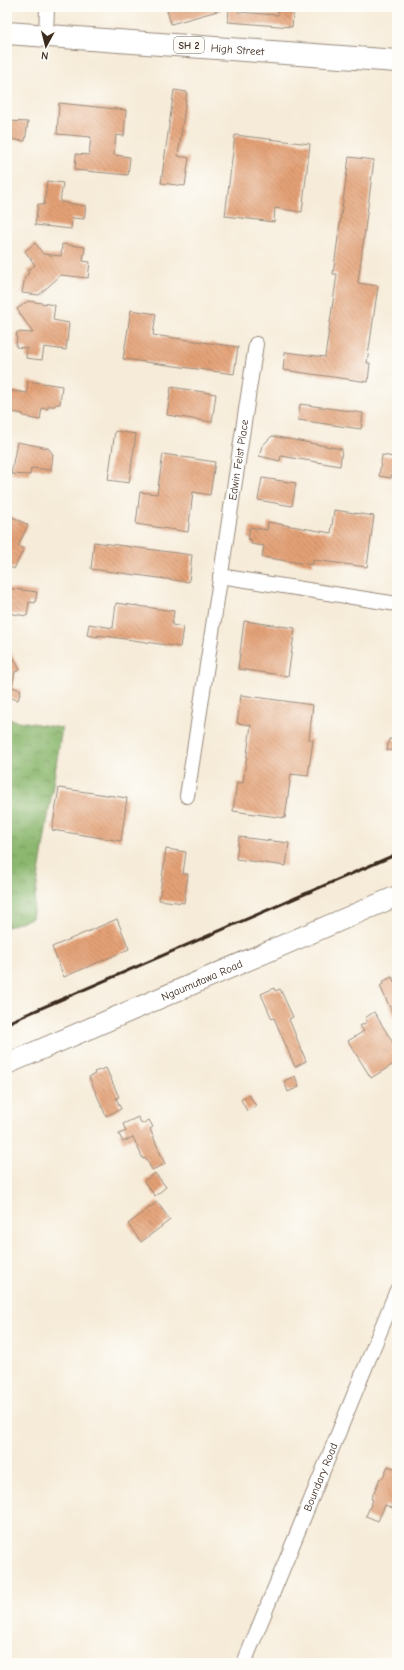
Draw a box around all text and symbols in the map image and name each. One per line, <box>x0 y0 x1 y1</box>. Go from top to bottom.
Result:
north arrow <box>26 26 66 66</box>
road number: SH 2 <box>174 37 204 53</box>
street label: High Street <box>210 42 265 58</box>
text: N <box>40 49 49 62</box>
street label: Edwin Feist Place <box>226 418 251 501</box>
street label: Ngaumutawa Road <box>159 957 245 1004</box>
street label: Boundary Road <box>301 1441 341 1513</box>

